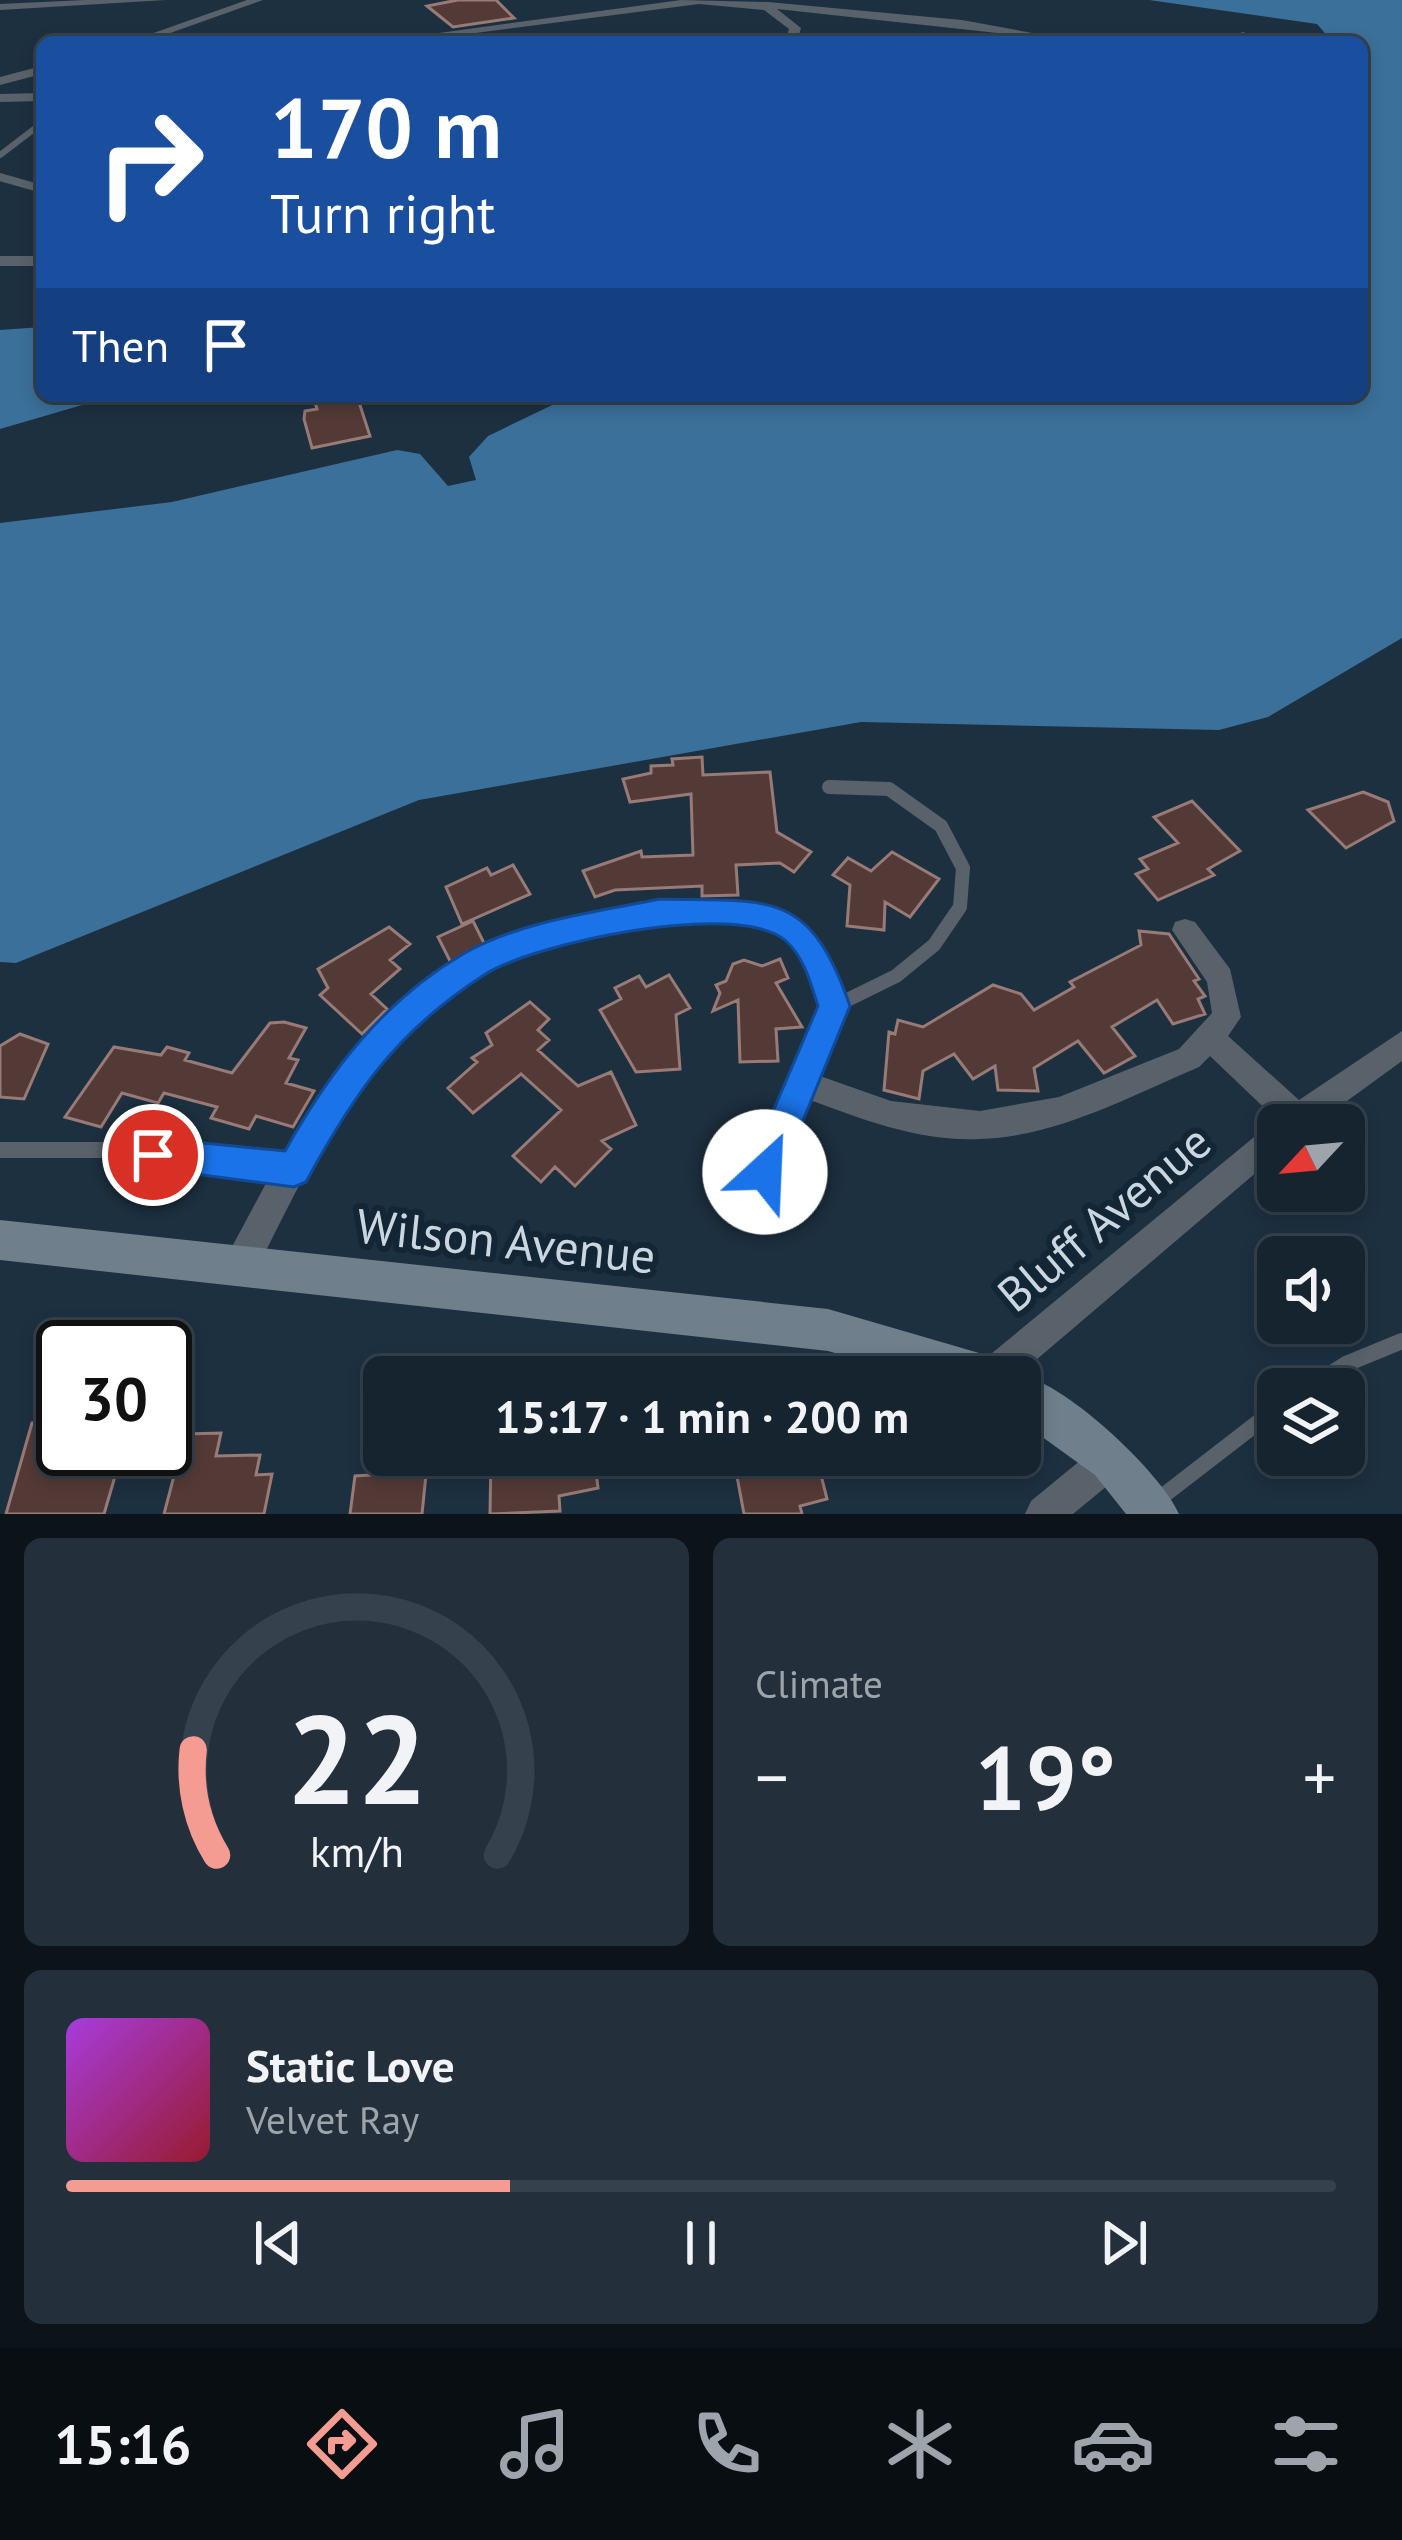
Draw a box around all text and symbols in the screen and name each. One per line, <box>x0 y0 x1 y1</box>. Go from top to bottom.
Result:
text: 170 m <box>270 72 502 181</box>
icon: right <box>72 84 228 240</box>
text: Turn right <box>270 178 495 248</box>
icon: arrive <box>193 312 259 378</box>
text: Then <box>72 316 169 374</box>
pin <box>102 1104 204 1206</box>
north arrow <box>1257 1104 1365 1212</box>
map controls <box>1257 1104 1365 1476</box>
position arrow <box>702 1109 828 1235</box>
street label: Bluff Avenue <box>984 1110 1223 1324</box>
icon: arrive <box>120 1122 186 1188</box>
street label: Wilson Avenue <box>354 1193 659 1287</box>
button: sound <box>1257 1236 1365 1344</box>
speed limit sign: 30 <box>36 1320 192 1476</box>
button: layers <box>1257 1368 1365 1476</box>
text: 15:17 · 1 min · 200 m <box>495 1387 909 1445</box>
text: Climate <box>755 1658 883 1709</box>
text: 22 <box>286 1677 427 1838</box>
text: 19° <box>975 1718 1116 1835</box>
text: − <box>755 1734 788 1819</box>
text: + <box>1303 1734 1336 1819</box>
text: km/h <box>309 1823 404 1879</box>
text: Static Love <box>246 2036 455 2094</box>
text: Velvet Ray <box>246 2094 419 2145</box>
icon: previous <box>245 2210 311 2276</box>
icon: pause <box>668 2210 734 2276</box>
icon: next <box>1091 2210 1157 2276</box>
icon: directions <box>300 2402 384 2486</box>
icon: music <box>493 2402 577 2486</box>
icon: phone <box>685 2402 769 2486</box>
icon: climate <box>878 2402 962 2486</box>
icon: car <box>1071 2402 1155 2486</box>
icon: filters <box>1264 2402 1348 2486</box>
text: 15:16 <box>54 2409 191 2479</box>

